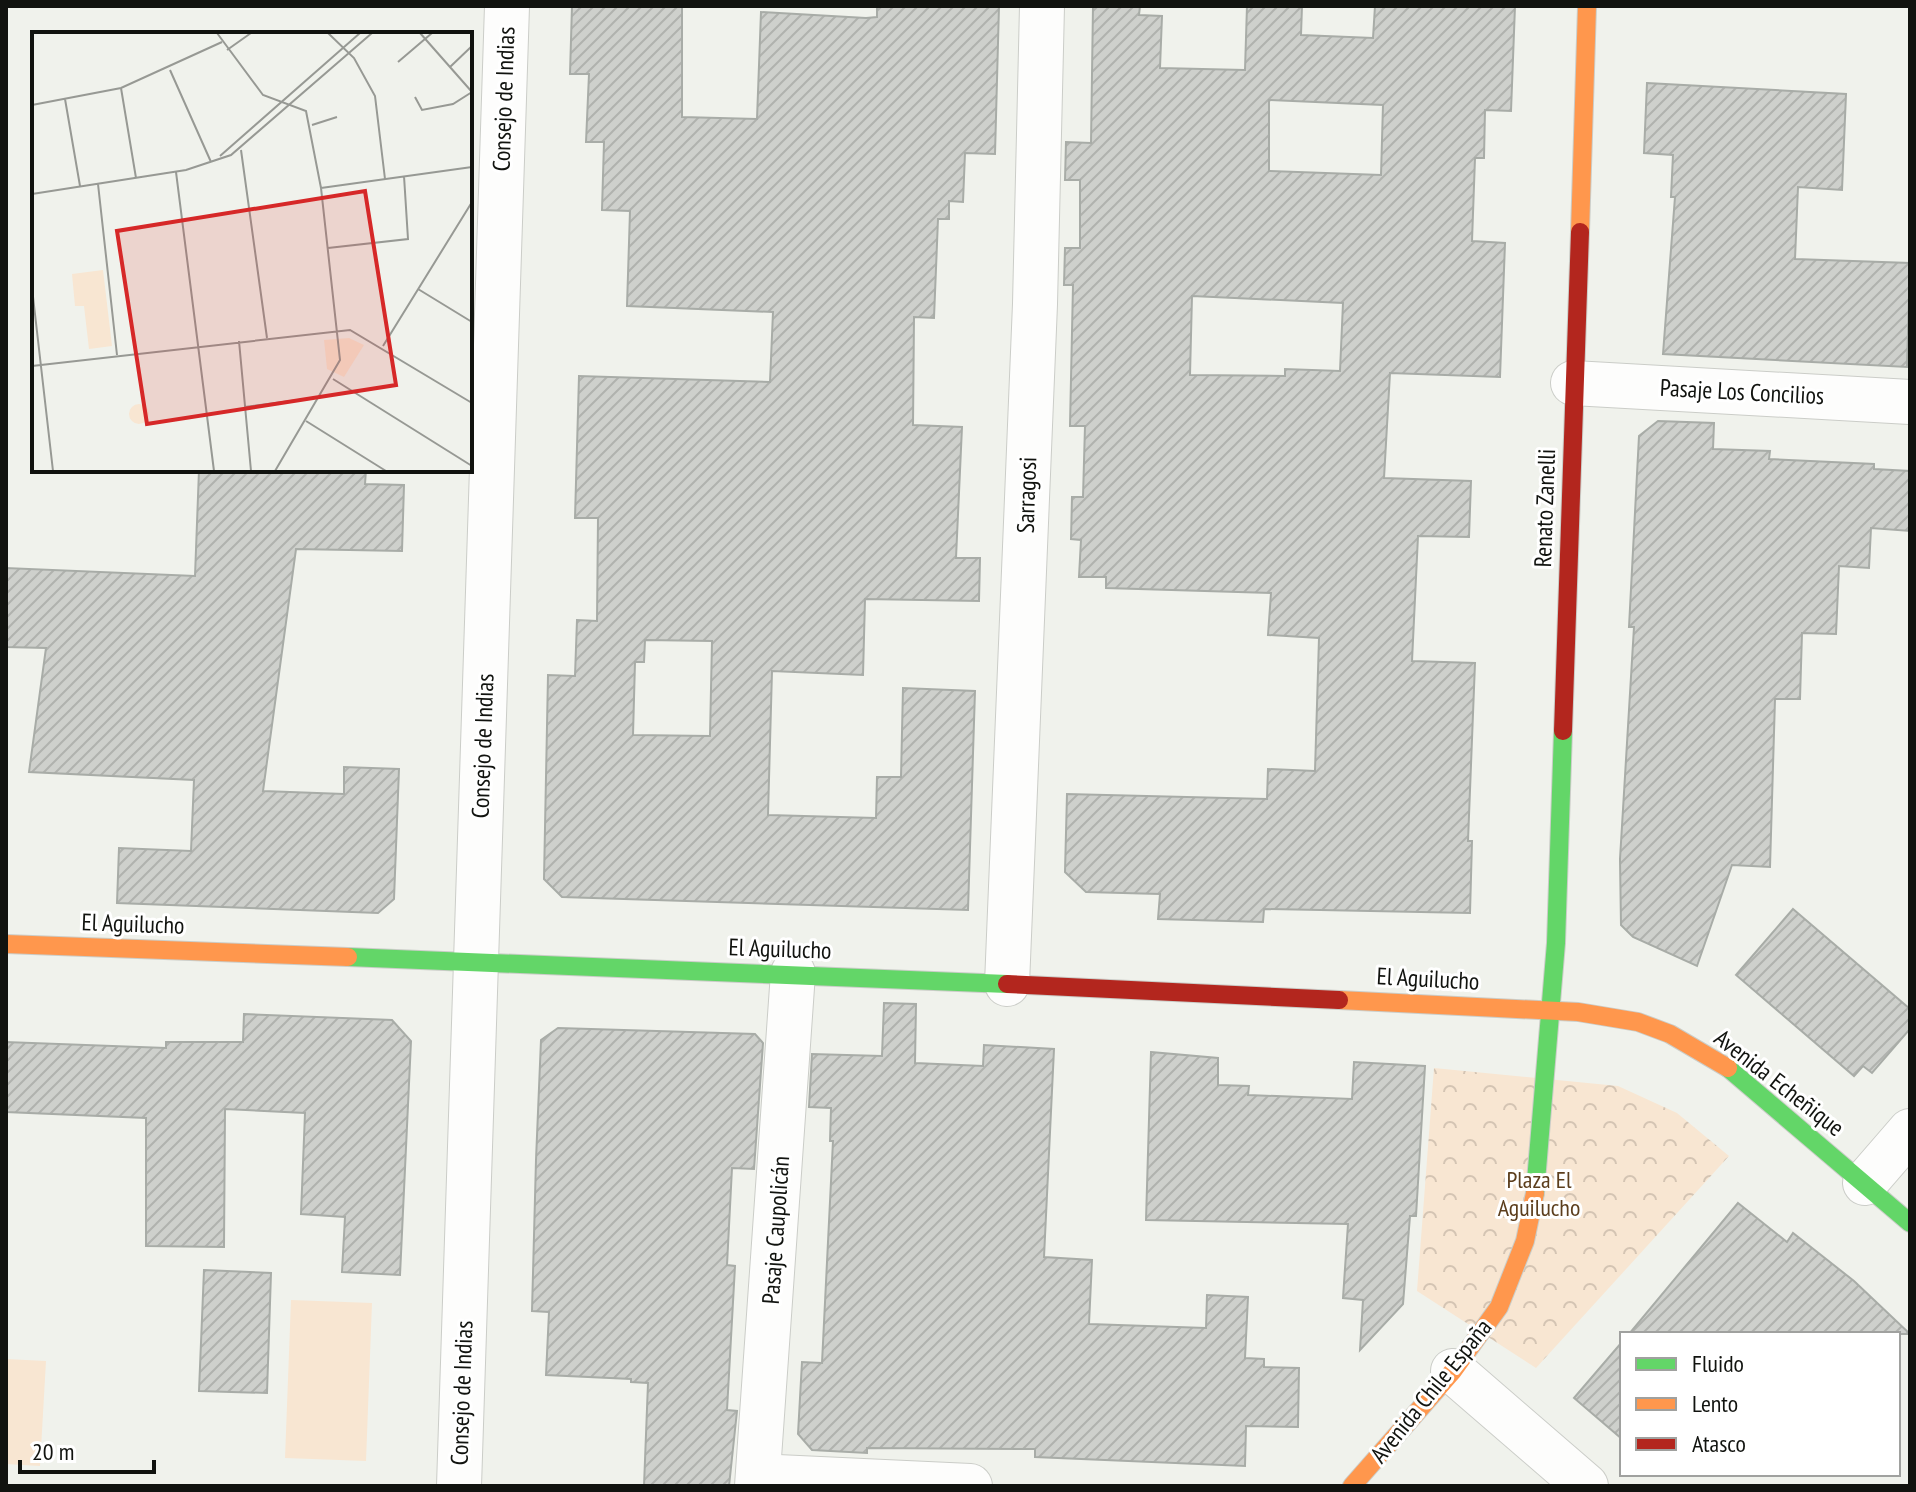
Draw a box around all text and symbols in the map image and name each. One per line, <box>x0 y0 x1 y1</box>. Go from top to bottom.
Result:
street label: Consejo de Indias <box>485 26 522 172</box>
inset map <box>32 32 472 472</box>
street label: Pasaje Los Concilios <box>1659 372 1825 411</box>
street label: Renato Zanelli <box>1527 448 1562 568</box>
street label: Sarragosi <box>1010 456 1043 534</box>
street label: Consejo de Indias <box>464 673 501 819</box>
street label: El Aguilucho <box>81 906 185 941</box>
street label: El Aguilucho <box>728 931 832 966</box>
street label: El Aguilucho <box>1376 960 1480 997</box>
street label: Avenida Echeñique <box>1708 1022 1850 1143</box>
street label: Pasaje Caupolicán <box>755 1155 796 1305</box>
park label: Plaza El Aguilucho <box>1498 1164 1580 1223</box>
street label: Avenida Chile España <box>1363 1312 1498 1469</box>
street label: Consejo de Indias <box>443 1320 480 1466</box>
legend <box>1620 1332 1900 1476</box>
text: Fluido <box>1692 1348 1744 1379</box>
text: Lento <box>1692 1388 1738 1419</box>
scale bar <box>20 1424 154 1474</box>
text: Atasco <box>1692 1428 1746 1459</box>
text: 20 m <box>32 1436 74 1467</box>

